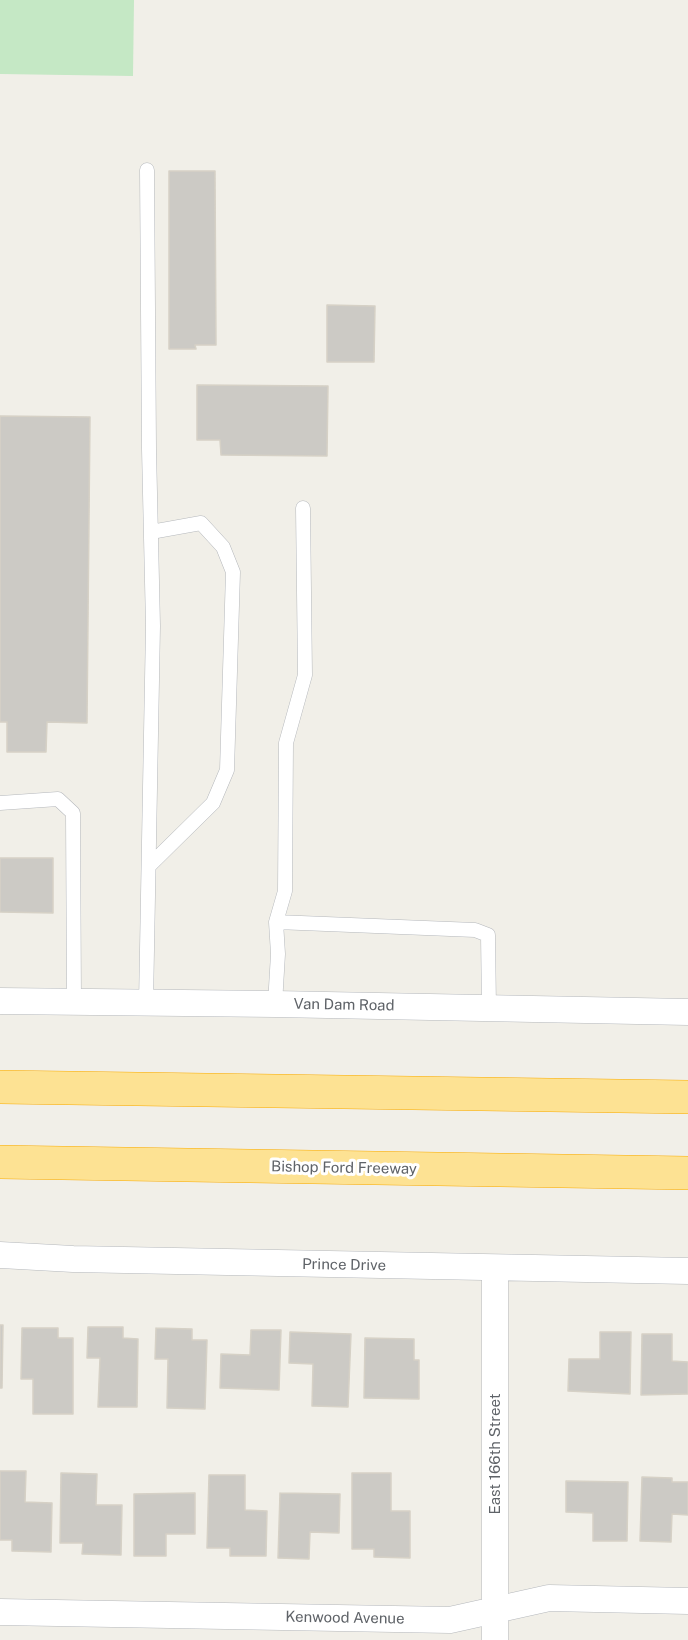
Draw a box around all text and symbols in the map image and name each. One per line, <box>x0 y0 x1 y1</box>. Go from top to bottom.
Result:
street label: Van Dam Road <box>293 995 395 1015</box>
street label: Bishop Ford Freeway <box>271 1158 417 1178</box>
street label: Prince Drive <box>302 1255 386 1275</box>
street label: East 166th Street <box>486 1394 504 1514</box>
street label: Kenwood Avenue <box>285 1608 405 1628</box>

